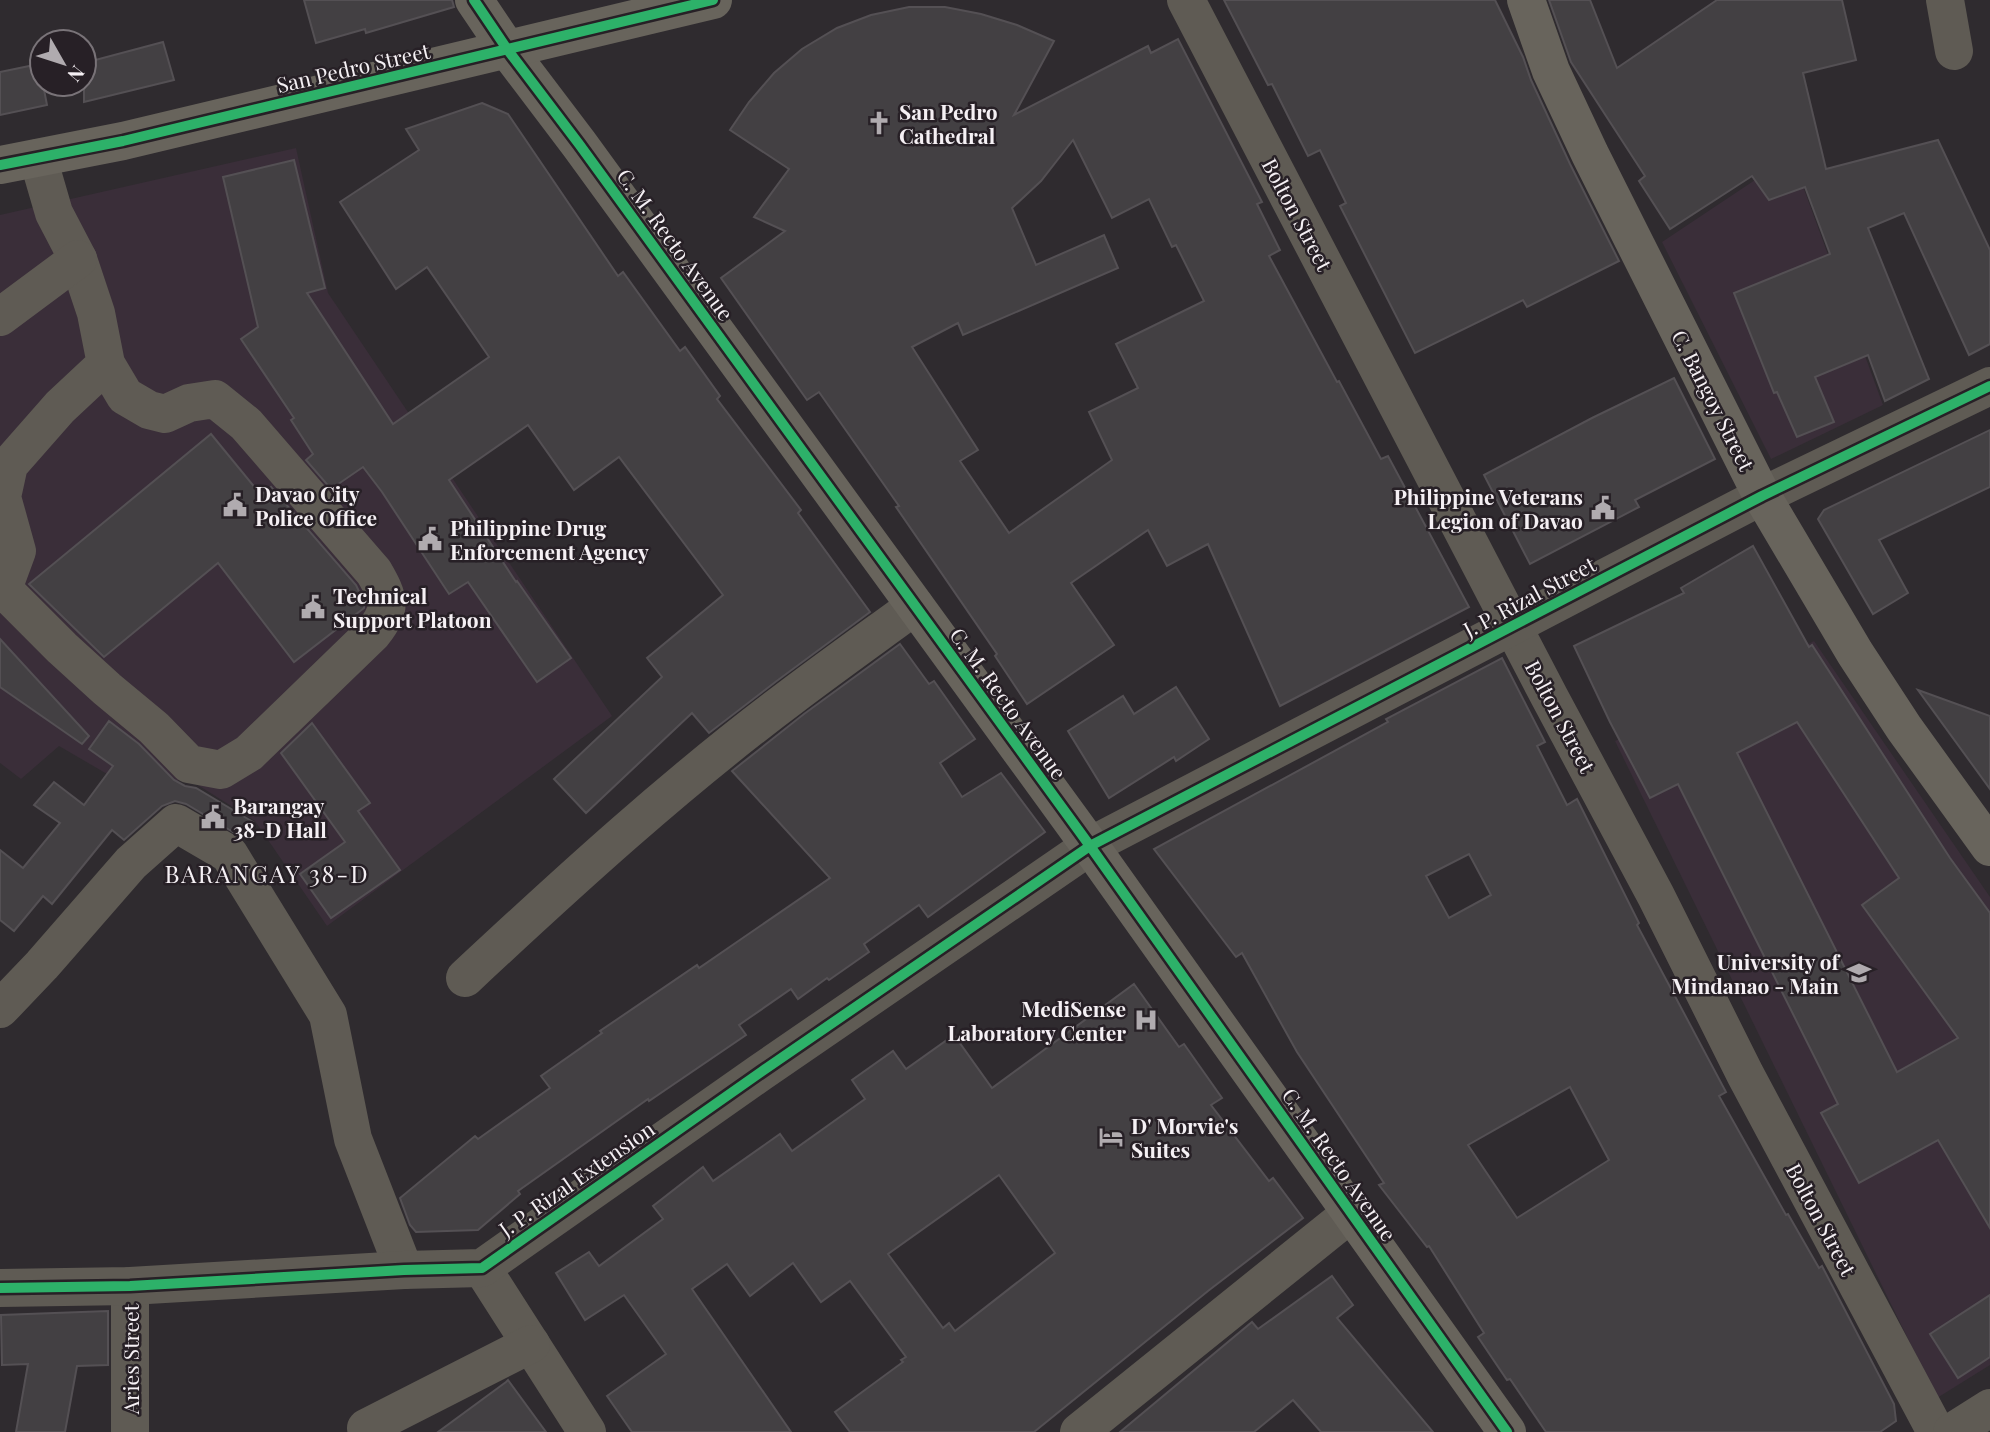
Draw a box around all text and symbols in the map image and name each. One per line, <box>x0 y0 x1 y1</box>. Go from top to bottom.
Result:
north arrow <box>28 28 98 98</box>
street label: San Pedro Street <box>274 36 433 98</box>
text: N <box>62 61 91 88</box>
place label: San Pedro Cathedral <box>899 97 998 149</box>
church icon: San Pedro Cathedral <box>865 109 893 137</box>
street label: Bolton Street <box>1257 153 1340 276</box>
street label: C. M. Recto Avenue <box>611 163 741 325</box>
street label: C. Bangoy Street <box>1666 325 1762 476</box>
place label: Davao City Police Office <box>255 479 377 531</box>
place label: Philippine Veterans Legion of Davao <box>1394 482 1583 534</box>
public building icon: Davao City Police Office <box>221 491 249 519</box>
public building icon: Philippine Veterans Legion of Davao <box>1589 494 1617 522</box>
place label: Philippine Drug Enforcement Agency <box>450 513 649 565</box>
public building icon: Philippine Drug Enforcement Agency <box>416 525 444 553</box>
street label: J. P. Rizal Street <box>1457 549 1601 643</box>
place label: Technical Support Platoon <box>333 581 492 633</box>
public building icon: Technical Support Platoon <box>299 593 327 621</box>
street label: C. M. Recto Avenue <box>944 622 1074 784</box>
street label: Bolton Street <box>1520 655 1603 778</box>
place label: Barangay 38-D Hall <box>233 791 327 843</box>
public building icon: Barangay 38-D Hall <box>199 803 227 831</box>
district label: BARANGAY 38-D <box>164 857 370 889</box>
place label: University of Mindanao - Main <box>1671 947 1842 999</box>
school or university icon: University of Mindanao - Main <box>1845 959 1873 987</box>
place label: MediSense Laboratory Center <box>948 994 1126 1046</box>
hospital icon: MediSense Laboratory Center <box>1132 1006 1160 1034</box>
street label: C. M. Recto Avenue <box>1277 1082 1403 1246</box>
place label: D' Morvie's Suites <box>1131 1111 1238 1163</box>
street label: J. P. Rizal Extension <box>492 1114 660 1243</box>
hotel icon: D' Morvie's Suites <box>1097 1123 1125 1151</box>
street label: Bolton Street <box>1781 1158 1864 1281</box>
street label: Aries Street <box>116 1303 144 1415</box>

